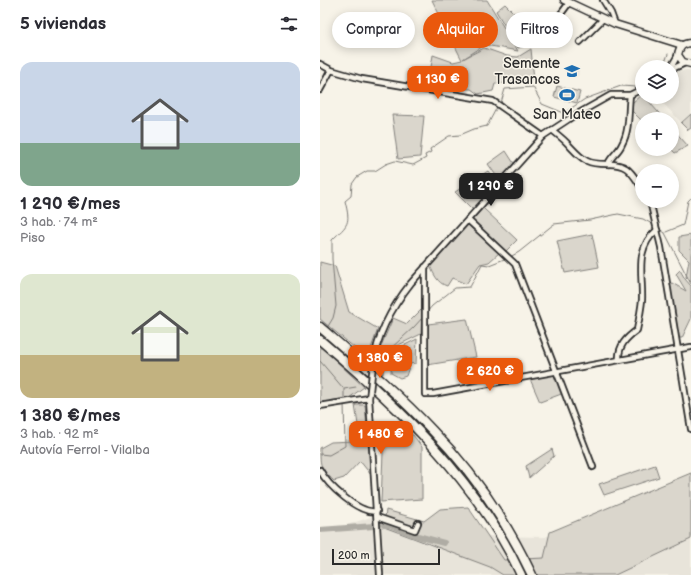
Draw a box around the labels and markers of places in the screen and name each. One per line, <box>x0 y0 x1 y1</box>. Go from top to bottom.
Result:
place label: Semente Trasancos <box>495 55 560 88</box>
school or university icon: Semente Trasancos <box>563 62 581 80</box>
pin: 1 130 € <box>401 66 475 100</box>
sports icon: San Mateo <box>558 86 576 104</box>
place label: San Mateo <box>533 106 601 123</box>
pin: 1 290 € <box>454 173 528 207</box>
pin: 1 380 € <box>343 345 417 379</box>
pin: 2 620 € <box>453 358 527 392</box>
pin: 1 480 € <box>344 421 418 455</box>

